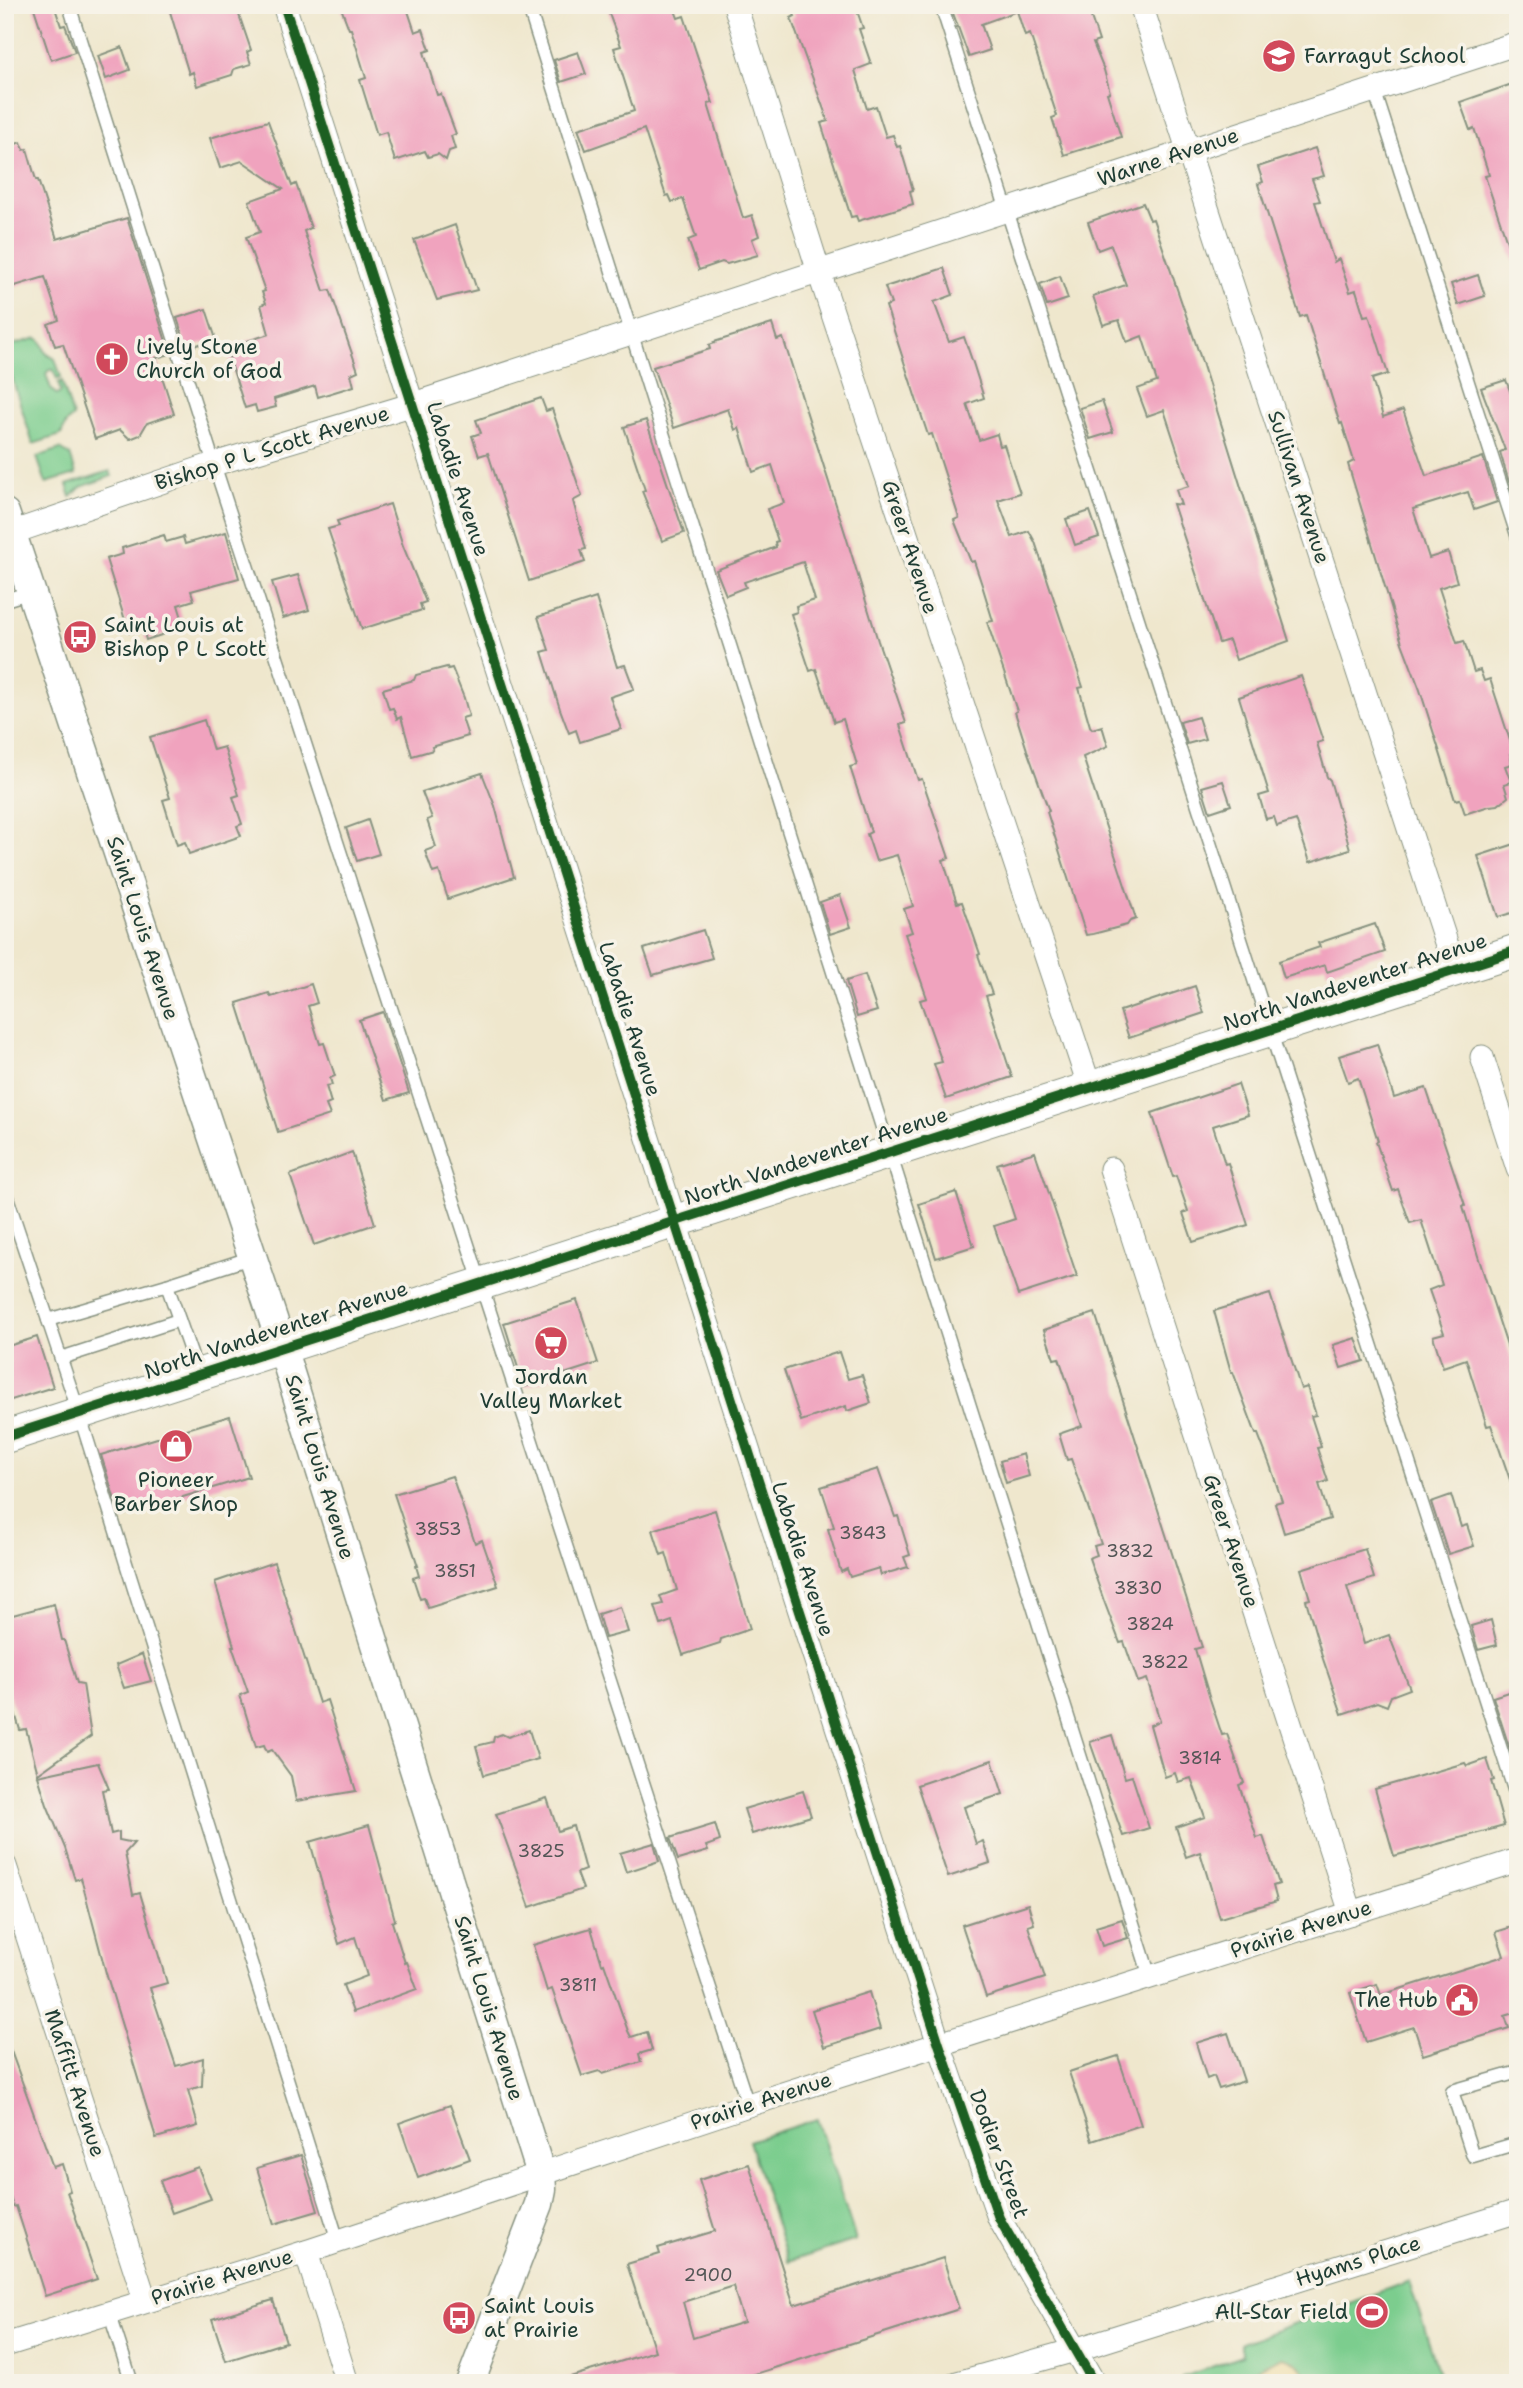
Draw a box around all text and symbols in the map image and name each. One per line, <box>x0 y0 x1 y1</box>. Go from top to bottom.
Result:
school or university icon: Farragut School <box>1260 37 1298 75</box>
place label: Farragut School <box>1304 42 1466 70</box>
street label: Warne Avenue <box>1094 121 1242 193</box>
place label: Lively Stone Church of God <box>136 333 282 385</box>
church icon: Lively Stone Church of God <box>93 340 131 378</box>
street label: Labadie Avenue <box>420 398 496 560</box>
street label: Bishop P L Scott Avenue <box>151 399 393 497</box>
street label: Sullivan Avenue <box>1261 407 1337 567</box>
street label: Greer Avenue <box>875 477 945 617</box>
place label: Saint Louis at Bishop P L Scott <box>104 611 267 663</box>
bus stop icon: Saint Louis at Bishop P L Scott <box>61 618 99 656</box>
street label: Saint Louis Avenue <box>100 832 186 1024</box>
street label: North Vandeventer Avenue <box>1219 926 1491 1038</box>
street label: Labadie Avenue <box>592 938 668 1100</box>
street label: North Vandeventer Avenue <box>680 1100 952 1212</box>
street label: North Vandeventer Avenue <box>140 1274 412 1386</box>
supermarket icon: Jordan Valley Market <box>532 1324 570 1362</box>
place label: Jordan Valley Market <box>480 1363 622 1415</box>
street label: Saint Louis Avenue <box>279 1371 361 1563</box>
shop icon: Pioneer Barber Shop <box>157 1427 195 1465</box>
place label: Pioneer Barber Shop <box>114 1466 238 1518</box>
street label: Greer Avenue <box>1196 1471 1266 1611</box>
street label: Labadie Avenue <box>765 1478 841 1640</box>
house number: 3853 <box>414 1517 462 1541</box>
house number: 3843 <box>839 1521 887 1545</box>
house number: 3832 <box>1106 1539 1154 1563</box>
house number: 3851 <box>434 1559 476 1583</box>
house number: 3830 <box>1114 1576 1162 1600</box>
house number: 3824 <box>1126 1612 1174 1636</box>
house number: 3822 <box>1141 1650 1189 1674</box>
house number: 3814 <box>1178 1746 1222 1770</box>
house number: 3825 <box>518 1839 564 1863</box>
street label: Prairie Avenue <box>1227 1893 1375 1965</box>
street label: Saint Louis Avenue <box>448 1912 530 2104</box>
house number: 3811 <box>559 1973 597 1997</box>
public building icon: The Hub <box>1443 1981 1481 2019</box>
place label: The Hub <box>1354 1986 1438 2014</box>
street label: Maffitt Avenue <box>38 2005 112 2161</box>
street label: Prairie Avenue <box>687 2065 835 2137</box>
street label: Dodier Street <box>963 2086 1035 2222</box>
street label: Hyams Place <box>1292 2229 1424 2293</box>
street label: Prairie Avenue <box>148 2242 296 2312</box>
house number: 2900 <box>683 2263 733 2287</box>
place label: Saint Louis at Prairie <box>484 2292 595 2344</box>
sports icon: All-Star Field <box>1353 2293 1391 2331</box>
place label: All-Star Field <box>1215 2298 1348 2326</box>
bus stop icon: Saint Louis at Prairie <box>440 2299 478 2337</box>

